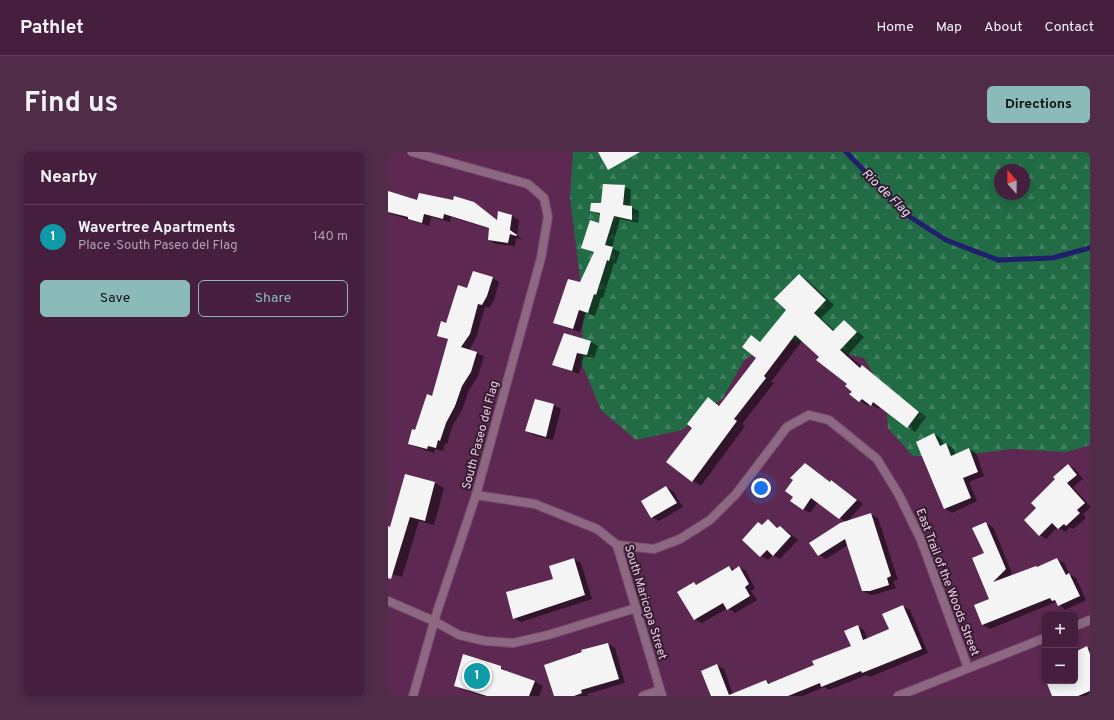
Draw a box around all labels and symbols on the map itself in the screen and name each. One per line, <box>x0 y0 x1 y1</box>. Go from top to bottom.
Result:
north arrow <box>994 164 1030 200</box>
water label: Rio de Flag <box>858 166 914 221</box>
street label: South Paseo del Flag <box>459 379 503 491</box>
your location <box>751 478 771 498</box>
street label: East Trail of the Woods Street <box>911 506 983 659</box>
street label: South Maricopa Street <box>620 543 670 662</box>
pin: 1 <box>464 661 490 691</box>

